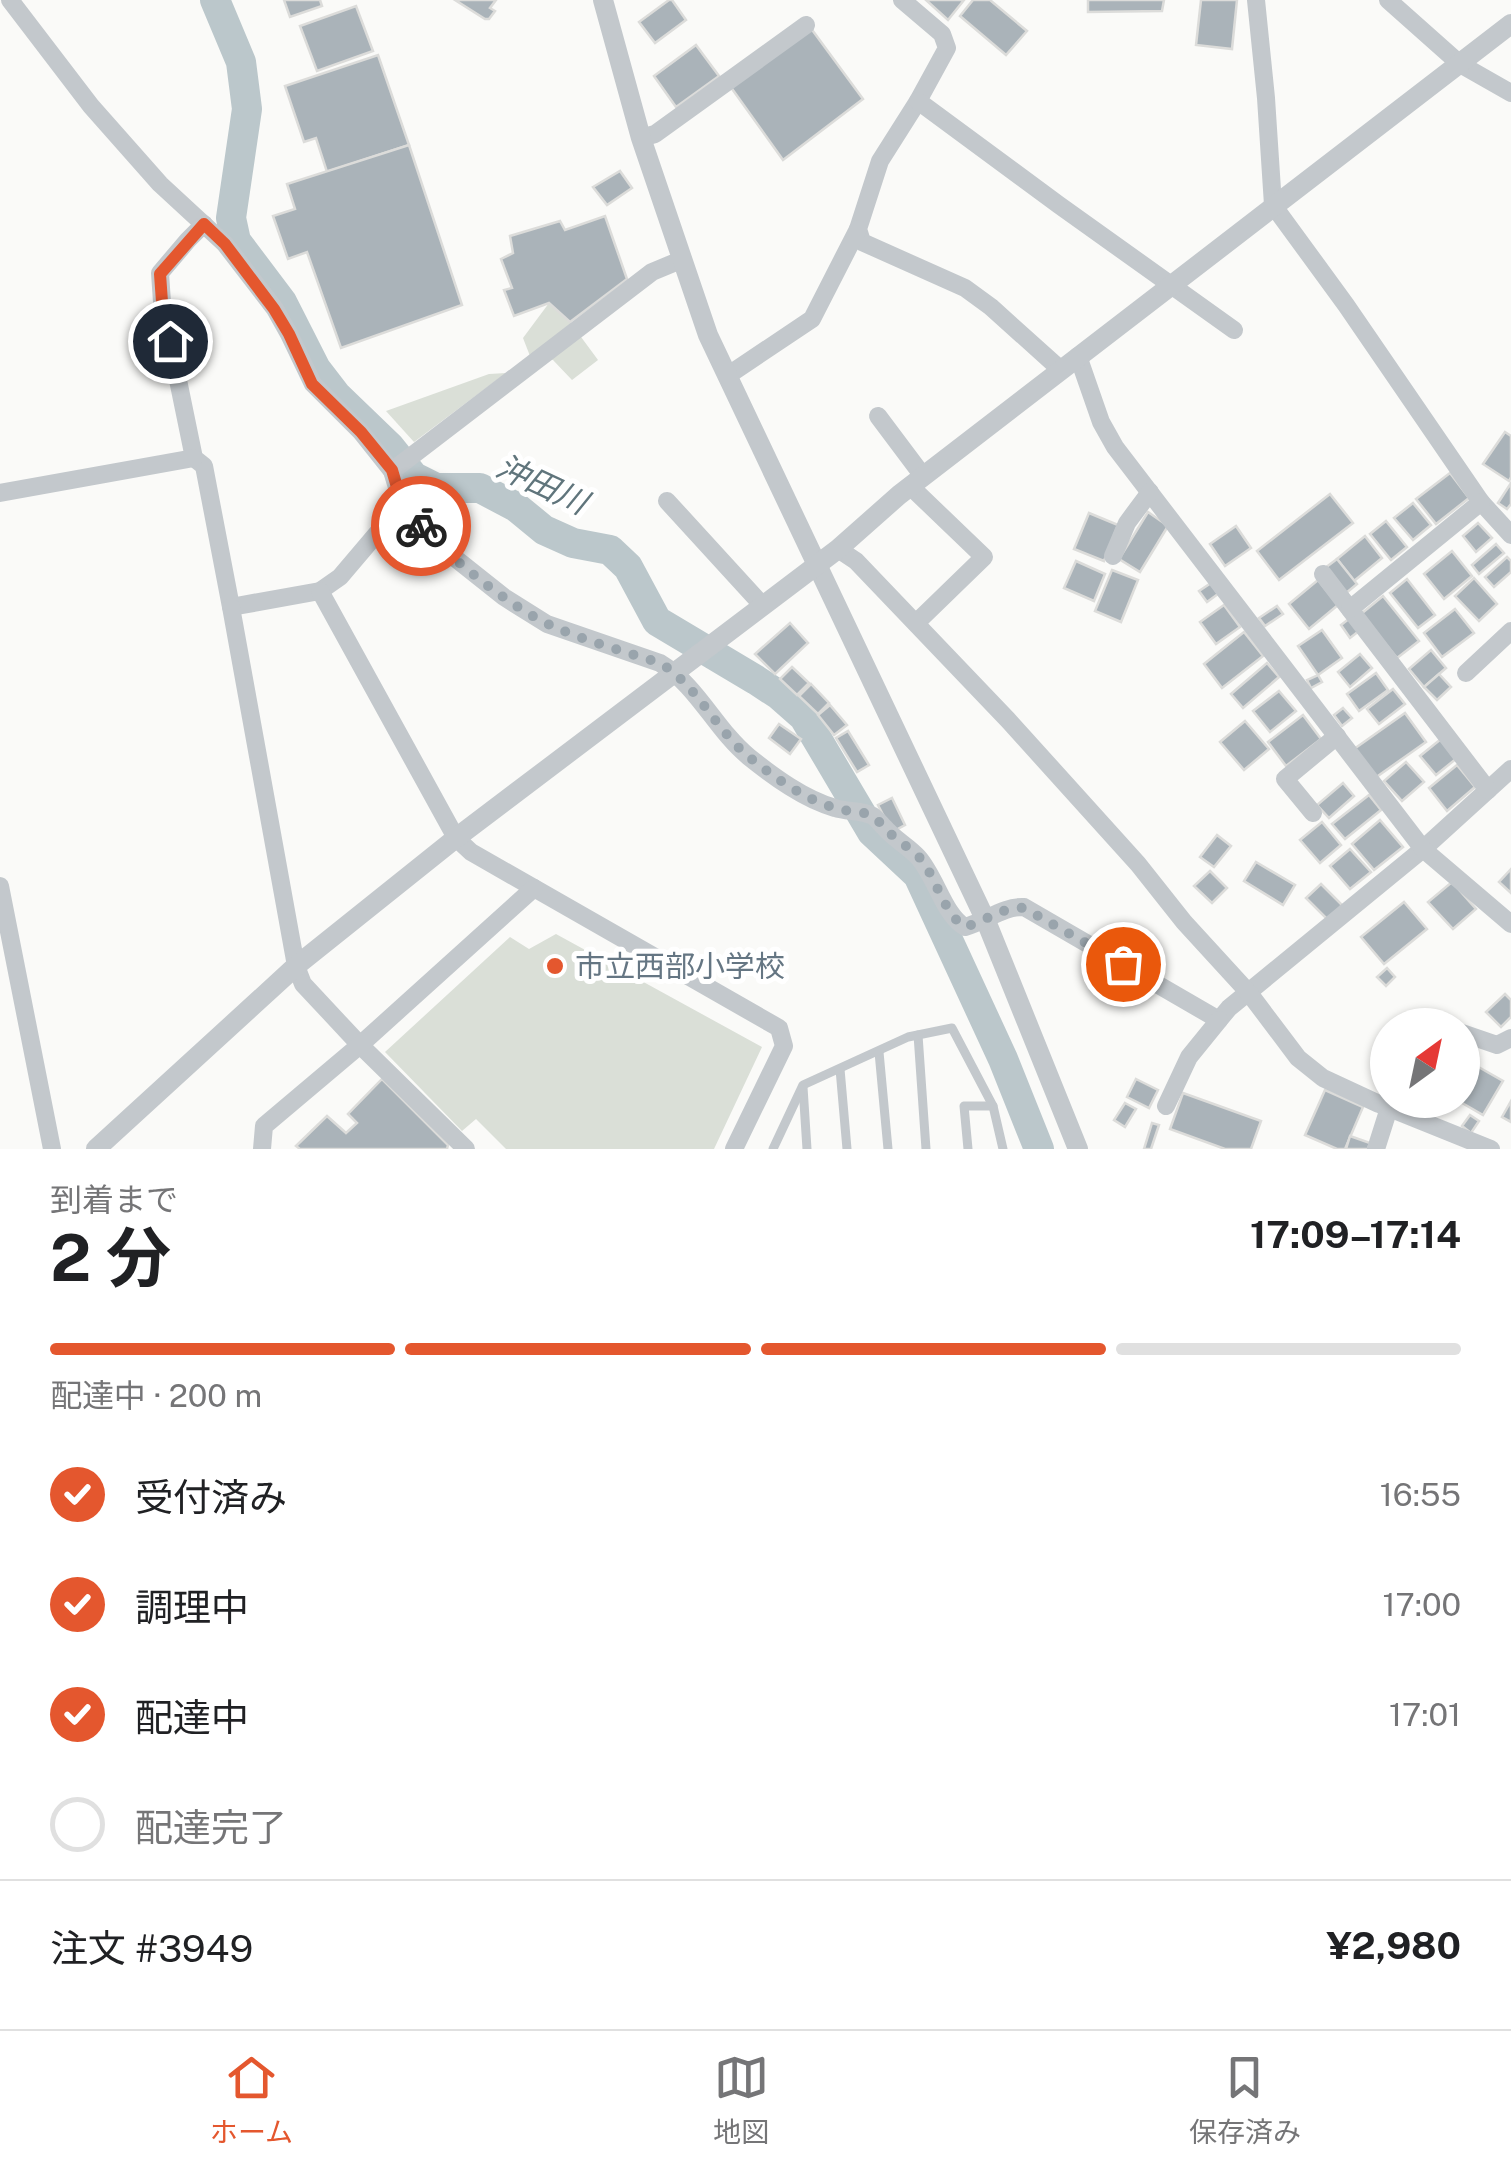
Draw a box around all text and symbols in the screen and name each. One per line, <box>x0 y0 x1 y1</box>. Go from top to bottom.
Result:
pin <box>128 299 213 384</box>
icon: home <box>143 314 198 369</box>
water label: 沖田川 <box>491 447 596 522</box>
courier <box>371 476 471 576</box>
icon: bike <box>394 499 449 554</box>
pin <box>1081 922 1166 1007</box>
icon: bag <box>1096 937 1151 992</box>
place label: 市立西部小学校 <box>575 948 785 984</box>
marker: 市立西部小学校 <box>544 955 566 977</box>
north arrow <box>1370 1008 1480 1118</box>
map controls <box>1370 1008 1480 1118</box>
text: 到着まで <box>50 1181 178 1218</box>
text: 17:09–17:14 <box>1250 1212 1461 1257</box>
text: 2 分 <box>50 1219 171 1296</box>
text: 配達中 · 200 m <box>50 1377 262 1414</box>
icon: check <box>50 1467 105 1522</box>
text: 受付済み <box>135 1475 287 1520</box>
text: 16:55 <box>1380 1476 1461 1513</box>
icon: check <box>50 1577 105 1632</box>
text: 調理中 <box>135 1585 249 1630</box>
text: 17:00 <box>1383 1586 1461 1623</box>
icon: check <box>50 1687 105 1742</box>
text: 配達中 <box>135 1695 249 1740</box>
text: 17:01 <box>1389 1696 1461 1733</box>
text: 配達完了 <box>135 1805 287 1850</box>
text: ¥2,980 <box>1327 1923 1461 1968</box>
text: 注文 #3949 <box>50 1926 253 1971</box>
tab: ホーム <box>210 2050 293 2150</box>
tab: 地図 <box>713 2050 769 2150</box>
tab: 保存済み <box>1189 2050 1301 2150</box>

